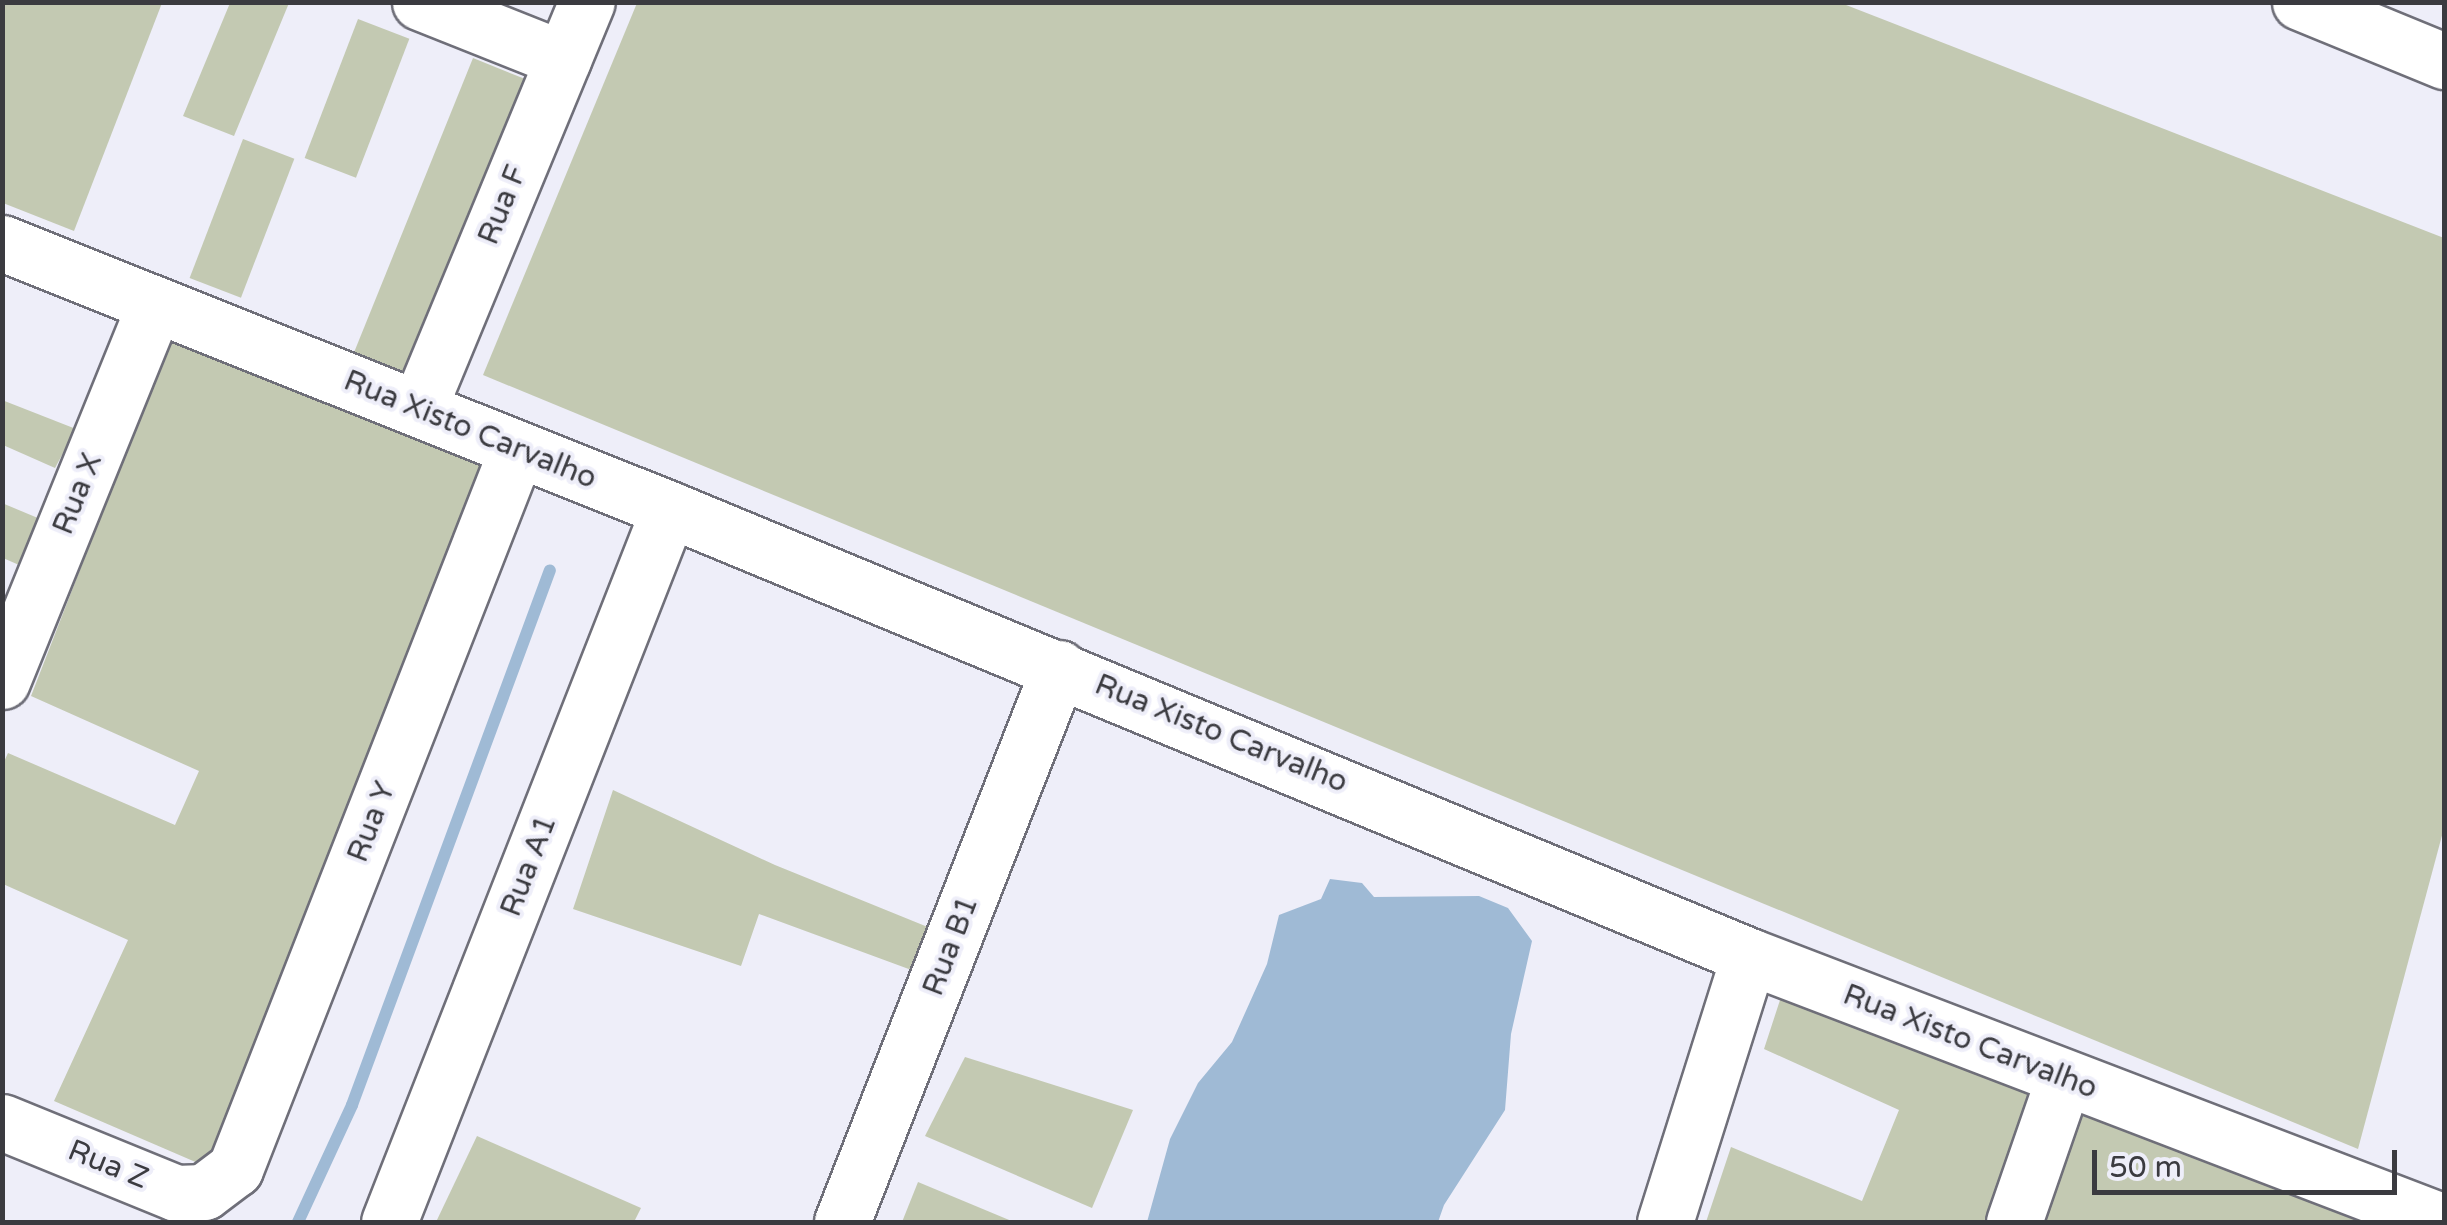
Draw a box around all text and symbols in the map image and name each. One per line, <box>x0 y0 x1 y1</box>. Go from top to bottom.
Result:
street label: Rua F <box>471 160 535 250</box>
street label: Rua Xisto Carvalho <box>338 363 602 497</box>
street label: Rua X <box>45 448 111 540</box>
street label: Rua Xisto Carvalho <box>1089 667 1353 801</box>
street label: Rua Y <box>340 777 404 867</box>
street label: Rua A1 <box>493 810 565 922</box>
street label: Rua B1 <box>916 891 986 1001</box>
street label: Rua Xisto Carvalho <box>1838 977 2102 1107</box>
scale bar <box>2097 1130 2402 1192</box>
street label: Rua Z <box>63 1133 153 1197</box>
text: 50 m <box>2109 1149 2182 1186</box>

